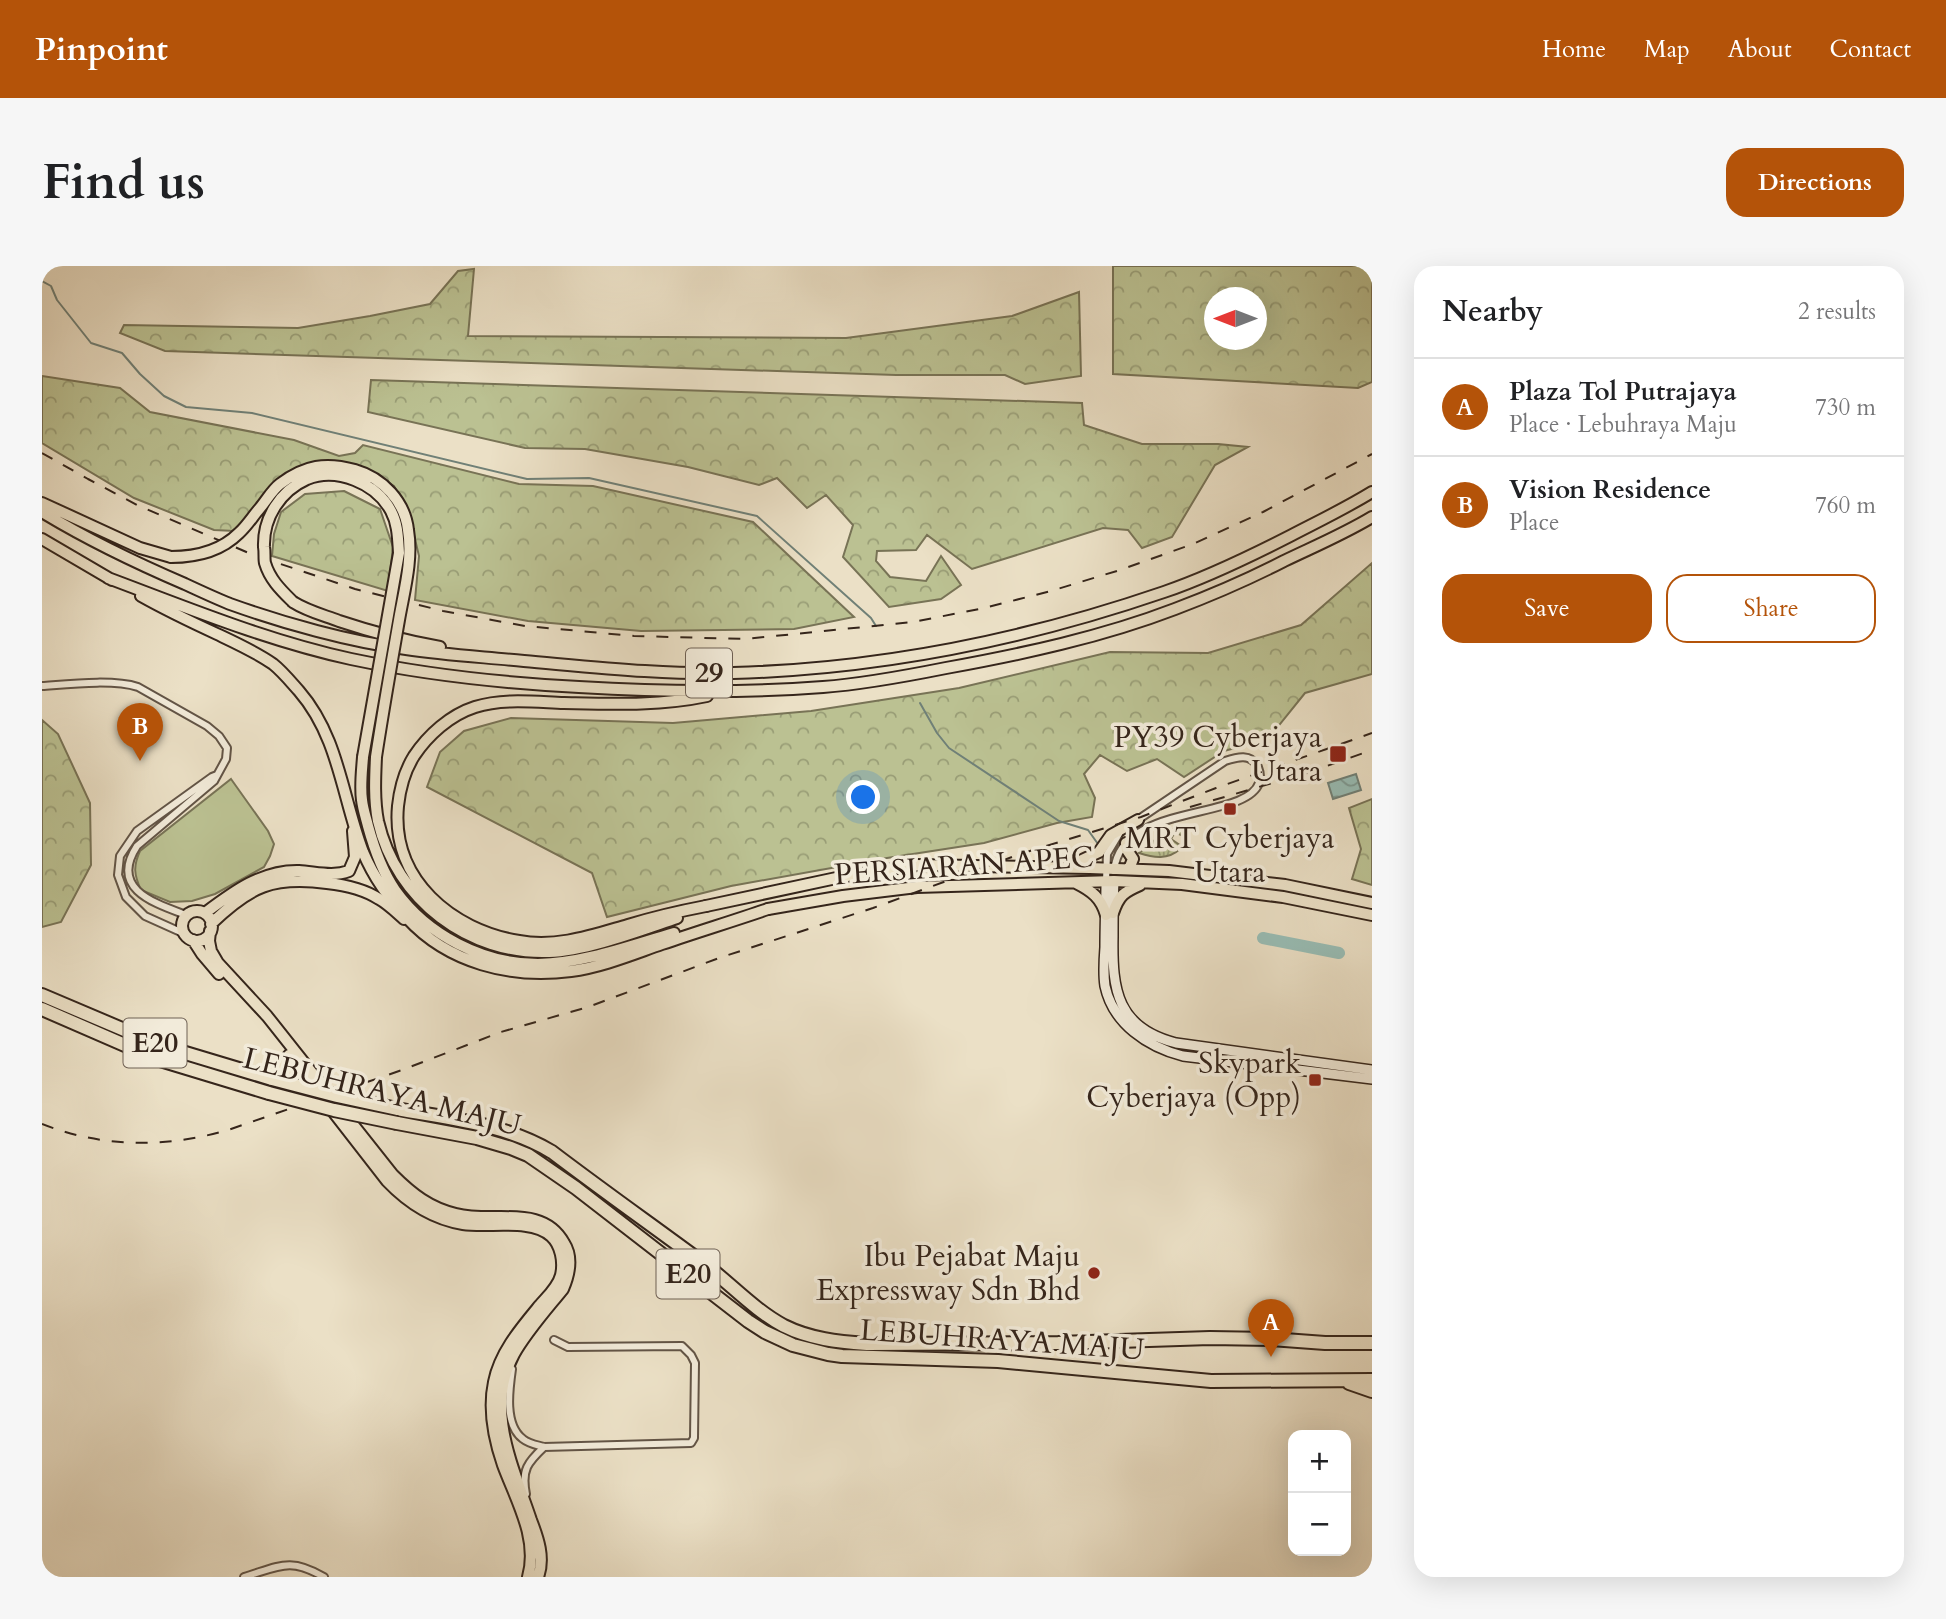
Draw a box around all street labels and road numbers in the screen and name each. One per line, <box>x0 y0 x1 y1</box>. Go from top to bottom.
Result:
road number: 29 <box>686 648 732 698</box>
street label: PERSIARAN APEC <box>833 836 1095 896</box>
road number: E20 <box>124 1018 186 1068</box>
street label: LEBUHRAYA MAJU <box>239 1038 526 1146</box>
road number: E20 <box>656 1250 720 1298</box>
street label: LEBUHRAYA MAJU <box>859 1310 1146 1370</box>

